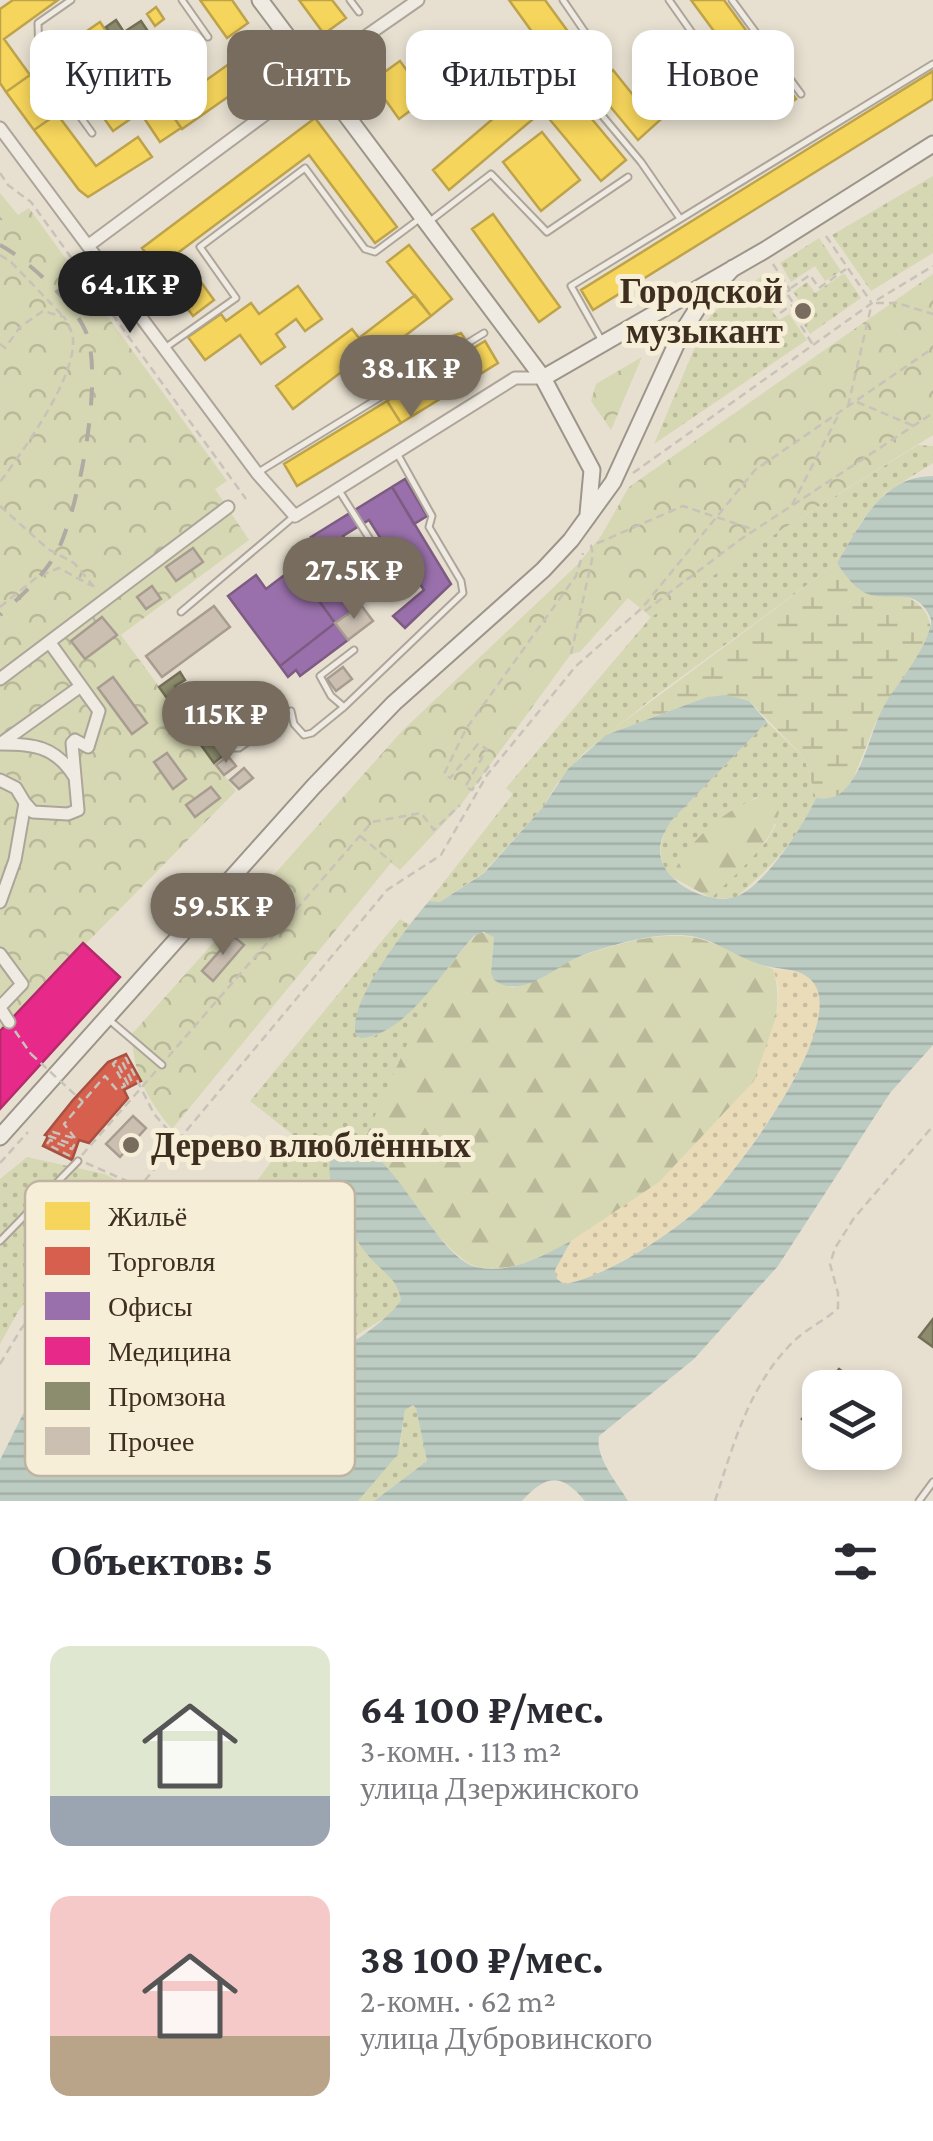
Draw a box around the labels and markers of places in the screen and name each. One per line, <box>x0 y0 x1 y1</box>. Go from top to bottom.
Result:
pin: 64.1K ₽ <box>38 251 222 336</box>
place label: Городской музыкант <box>620 272 783 351</box>
marker: Городской музыкант <box>792 300 814 322</box>
pin: 38.1K ₽ <box>319 335 503 420</box>
pin: 27.5K ₽ <box>262 537 446 622</box>
pin: 115K ₽ <box>145 681 307 766</box>
pin: 59.5K ₽ <box>131 873 315 958</box>
place label: Дерево влюблённых <box>151 1126 471 1165</box>
marker: Дерево влюблённых <box>120 1134 142 1156</box>

